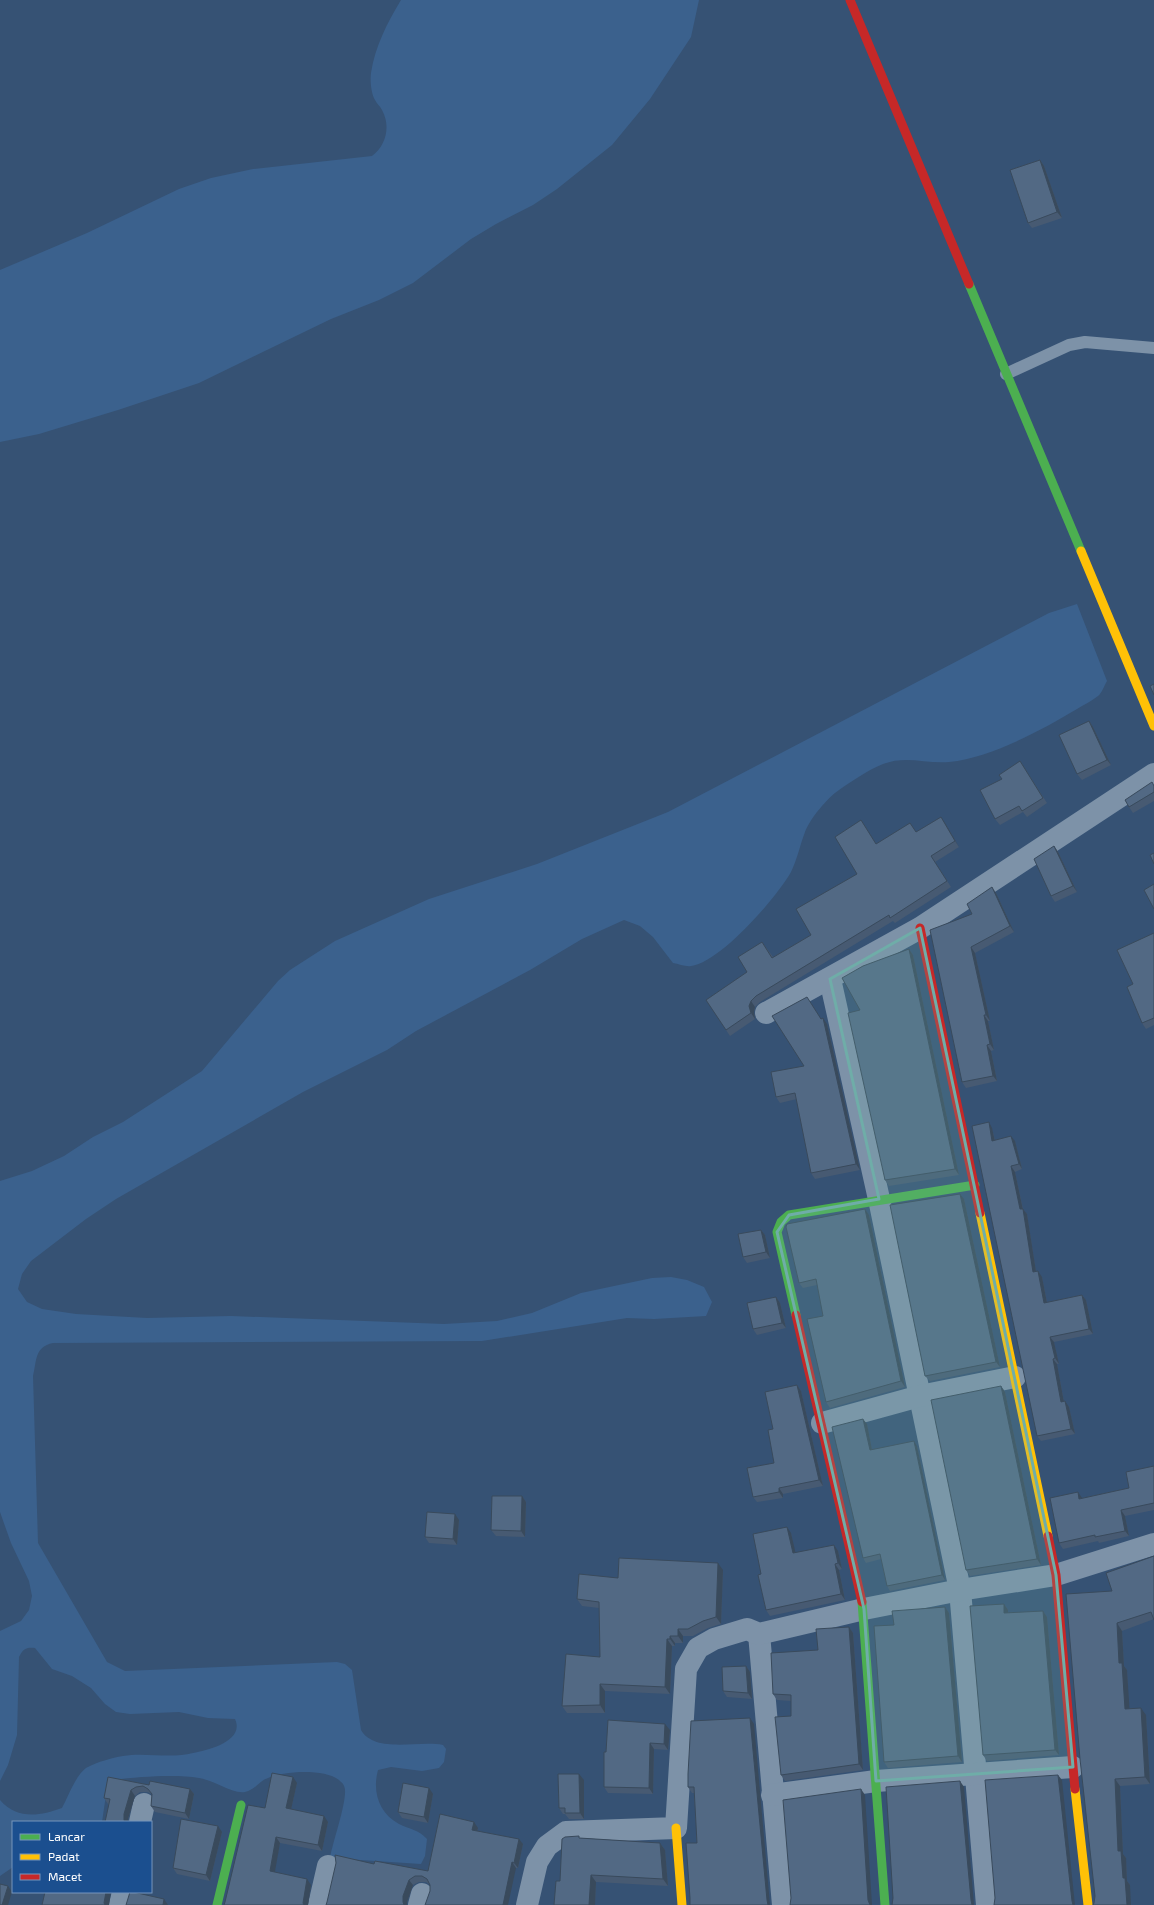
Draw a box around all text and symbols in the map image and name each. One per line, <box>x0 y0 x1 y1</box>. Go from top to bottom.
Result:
legend <box>12 1821 152 1893</box>
text: Lancar <box>48 1829 85 1843</box>
text: Padat <box>48 1849 80 1863</box>
text: Macet <box>48 1869 82 1883</box>

